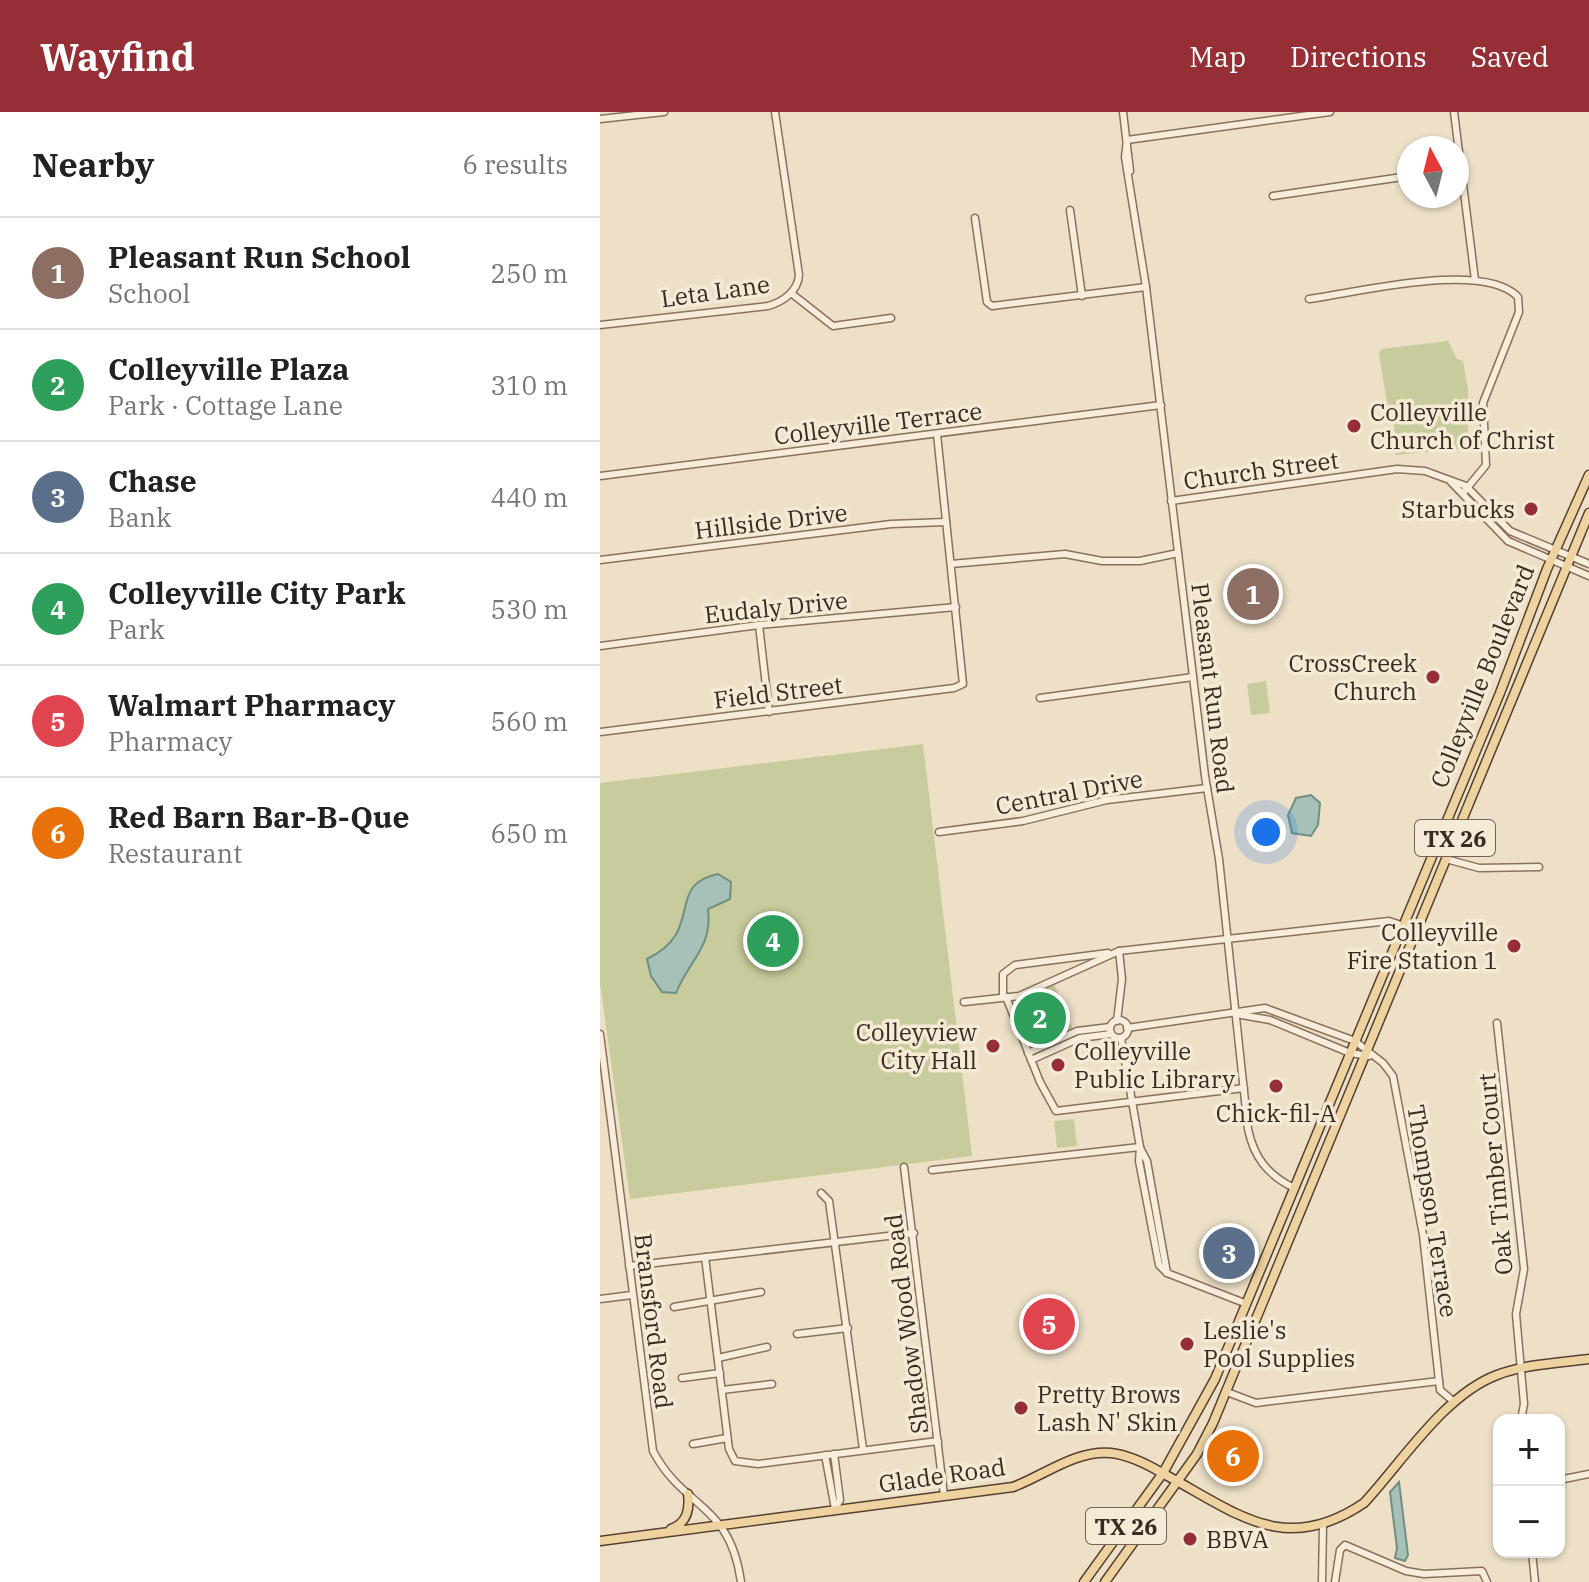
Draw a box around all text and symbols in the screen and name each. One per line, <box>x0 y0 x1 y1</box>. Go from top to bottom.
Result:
text: Wayfind <box>40 32 195 81</box>
text: Map <box>1189 38 1246 75</box>
text: Directions <box>1290 38 1427 75</box>
text: Saved <box>1471 38 1549 75</box>
north arrow <box>1397 136 1469 208</box>
text: Nearby <box>32 142 154 186</box>
text: 6 results <box>462 147 568 181</box>
text: Pleasant Run School <box>108 237 410 276</box>
text: 1 <box>50 256 66 290</box>
text: 250 m <box>490 256 568 290</box>
street label: Leta Lane <box>658 268 772 314</box>
text: School <box>108 276 190 310</box>
text: Colleyville Plaza <box>108 349 349 388</box>
text: 2 <box>50 368 66 402</box>
text: 310 m <box>490 368 568 402</box>
text: Park · Cottage Lane <box>108 388 343 422</box>
street label: Colleyville Terrace <box>772 394 984 452</box>
place label: Colleyville Church of Christ <box>1370 396 1555 456</box>
marker: Colleyville Church of Christ <box>1345 417 1363 435</box>
street label: Church Street <box>1181 443 1341 497</box>
text: Chase <box>108 461 197 500</box>
text: 3 <box>50 480 66 514</box>
text: 440 m <box>490 480 568 514</box>
place label: Starbucks <box>1401 493 1515 525</box>
street label: Hillside Drive <box>693 496 849 546</box>
text: Bank <box>108 500 171 534</box>
marker: Starbucks <box>1522 500 1540 518</box>
street label: Colleyville Boulevard <box>1423 560 1541 792</box>
pin: 1 <box>1227 564 1279 624</box>
text: Colleyville City Park <box>108 573 405 612</box>
street label: Pleasant Run Road <box>1184 581 1242 795</box>
street label: Eudaly Drive <box>703 584 849 630</box>
text: 4 <box>50 592 66 626</box>
text: 530 m <box>490 592 568 626</box>
text: Park <box>108 612 165 646</box>
place label: CrossCreek Church <box>1289 647 1417 707</box>
street label: Field Street <box>712 668 844 716</box>
marker: CrossCreek Church <box>1424 668 1442 686</box>
text: Walmart Pharmacy <box>108 685 395 724</box>
text: 5 <box>50 704 66 738</box>
text: 560 m <box>490 704 568 738</box>
text: Pharmacy <box>108 724 232 758</box>
street label: Central Drive <box>993 762 1145 822</box>
text: Red Barn Bar-B-Que <box>108 797 409 836</box>
your location <box>1246 812 1286 852</box>
text: 6 <box>50 816 66 850</box>
text: 650 m <box>490 816 568 850</box>
road number: TX 26 <box>1415 820 1495 856</box>
text: Restaurant <box>108 836 242 870</box>
pin: 4 <box>747 911 799 971</box>
place label: Colleyville Fire Station 1 <box>1347 916 1498 976</box>
marker: Colleyville Fire Station 1 <box>1505 937 1523 955</box>
pin: 2 <box>1014 988 1066 1048</box>
place label: Colleyview City Hall <box>856 1016 977 1076</box>
place label: Colleyville Public Library <box>1074 1035 1235 1095</box>
marker: Colleyview City Hall <box>984 1037 1002 1055</box>
marker: Colleyville Public Library <box>1049 1056 1067 1074</box>
street label: Oak Timber Court <box>1470 1072 1520 1276</box>
marker: Chick-fil-A <box>1267 1077 1285 1095</box>
place label: Chick-fil-A <box>1216 1097 1337 1129</box>
street label: Thompson Terrace <box>1400 1102 1466 1320</box>
street label: Shadow Wood Road <box>877 1212 935 1436</box>
pin: 3 <box>1203 1223 1255 1283</box>
street label: Bransford Road <box>627 1232 681 1410</box>
pin: 5 <box>1023 1294 1075 1354</box>
place label: Leslie's Pool Supplies <box>1203 1314 1355 1374</box>
marker: Leslie's Pool Supplies <box>1178 1335 1196 1353</box>
place label: Pretty Brows Lash N' Skin <box>1037 1378 1181 1438</box>
marker: Pretty Brows Lash N' Skin <box>1012 1399 1030 1417</box>
map controls <box>1493 1414 1565 1558</box>
button: + <box>1493 1414 1565 1486</box>
pin: 6 <box>1207 1426 1259 1486</box>
street label: Glade Road <box>876 1450 1008 1500</box>
button: − <box>1493 1486 1565 1558</box>
road number: TX 26 <box>1086 1508 1166 1544</box>
place label: BBVA <box>1206 1523 1269 1555</box>
marker: BBVA <box>1181 1530 1199 1548</box>

